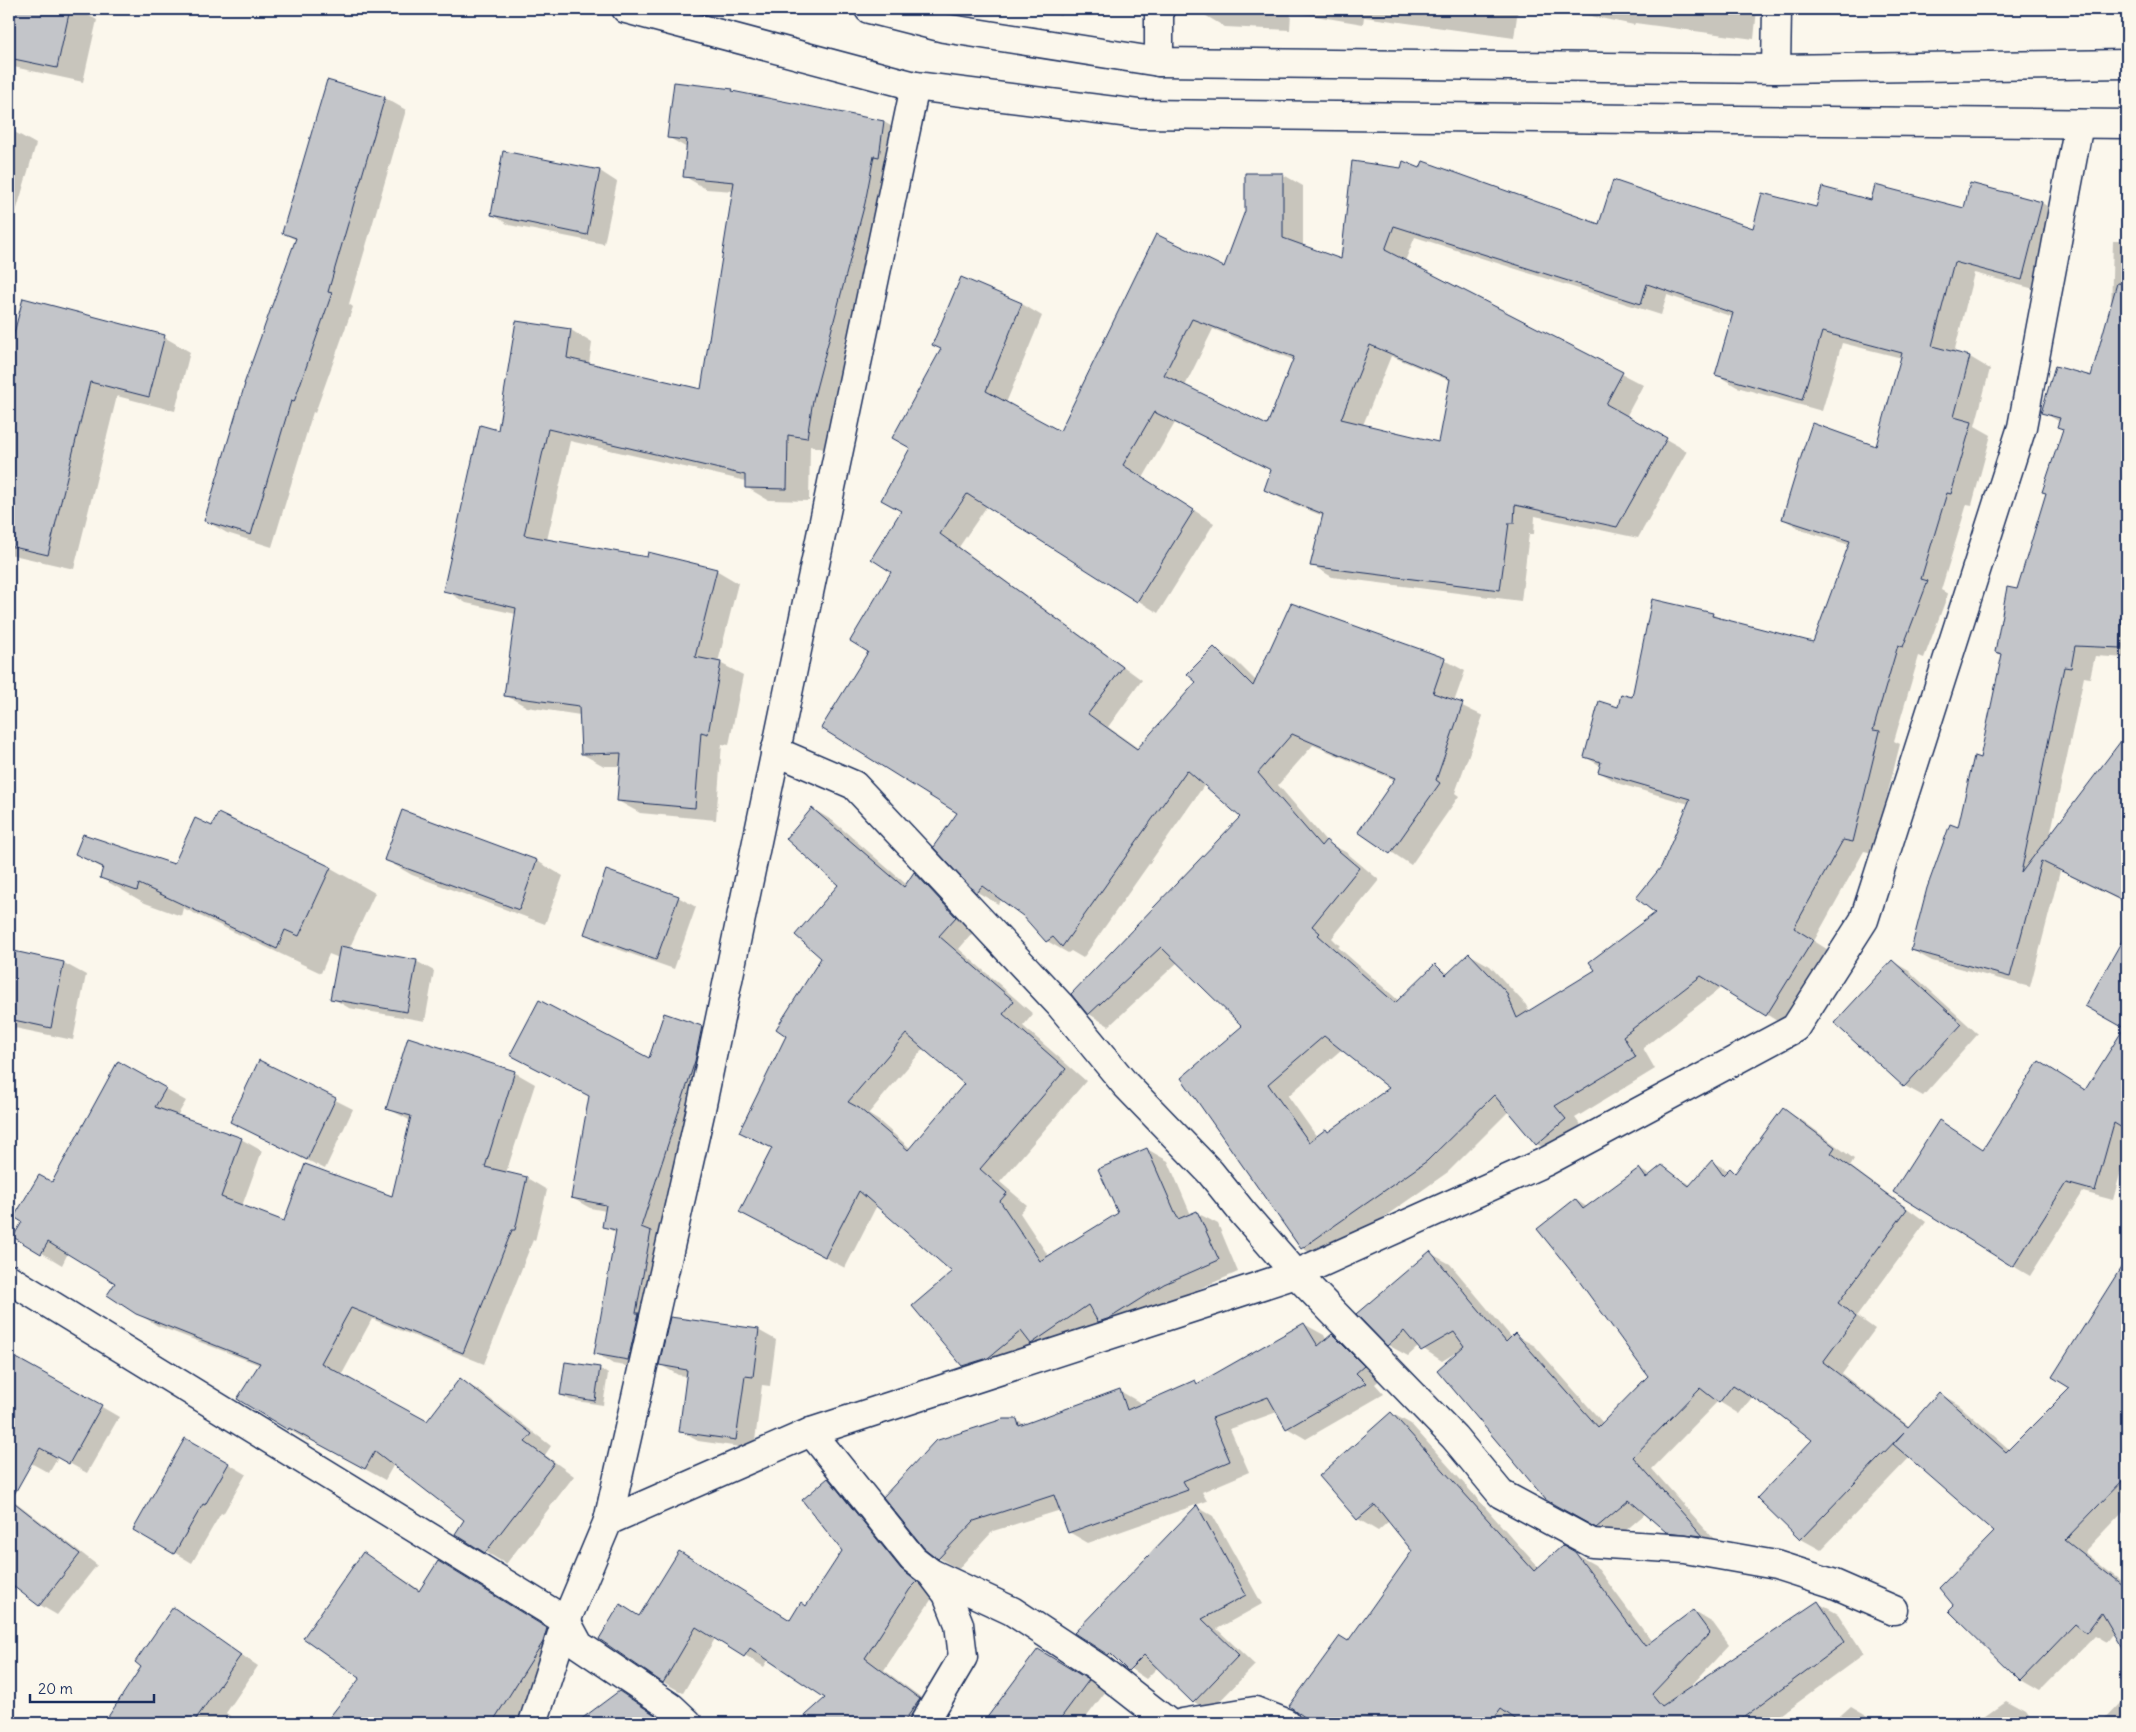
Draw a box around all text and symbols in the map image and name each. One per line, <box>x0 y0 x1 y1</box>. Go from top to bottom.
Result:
scale bar <box>30 1672 154 1704</box>
text: 20 m <box>38 1679 73 1698</box>

